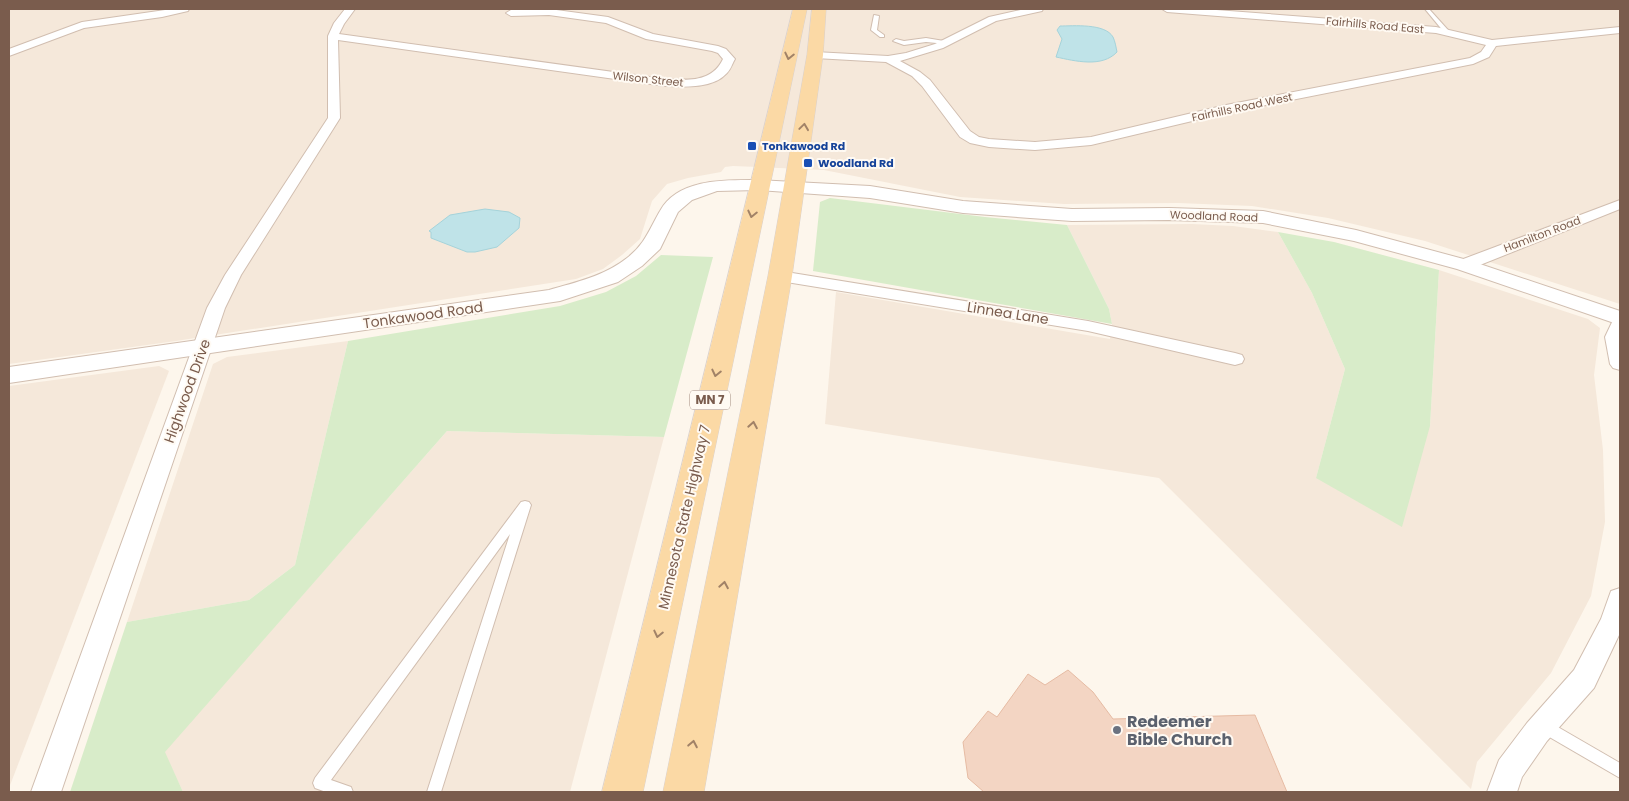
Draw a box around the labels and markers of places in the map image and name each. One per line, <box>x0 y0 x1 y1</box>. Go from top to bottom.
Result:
place label: Tonkawood Rd <box>762 138 845 154</box>
marker: Tonkawood Rd <box>746 140 758 152</box>
place label: Woodland Rd <box>818 155 894 171</box>
marker: Woodland Rd <box>802 157 814 169</box>
place label: Redeemer Bible Church <box>1127 710 1232 751</box>
marker: Redeemer Bible Church <box>1111 724 1123 736</box>

